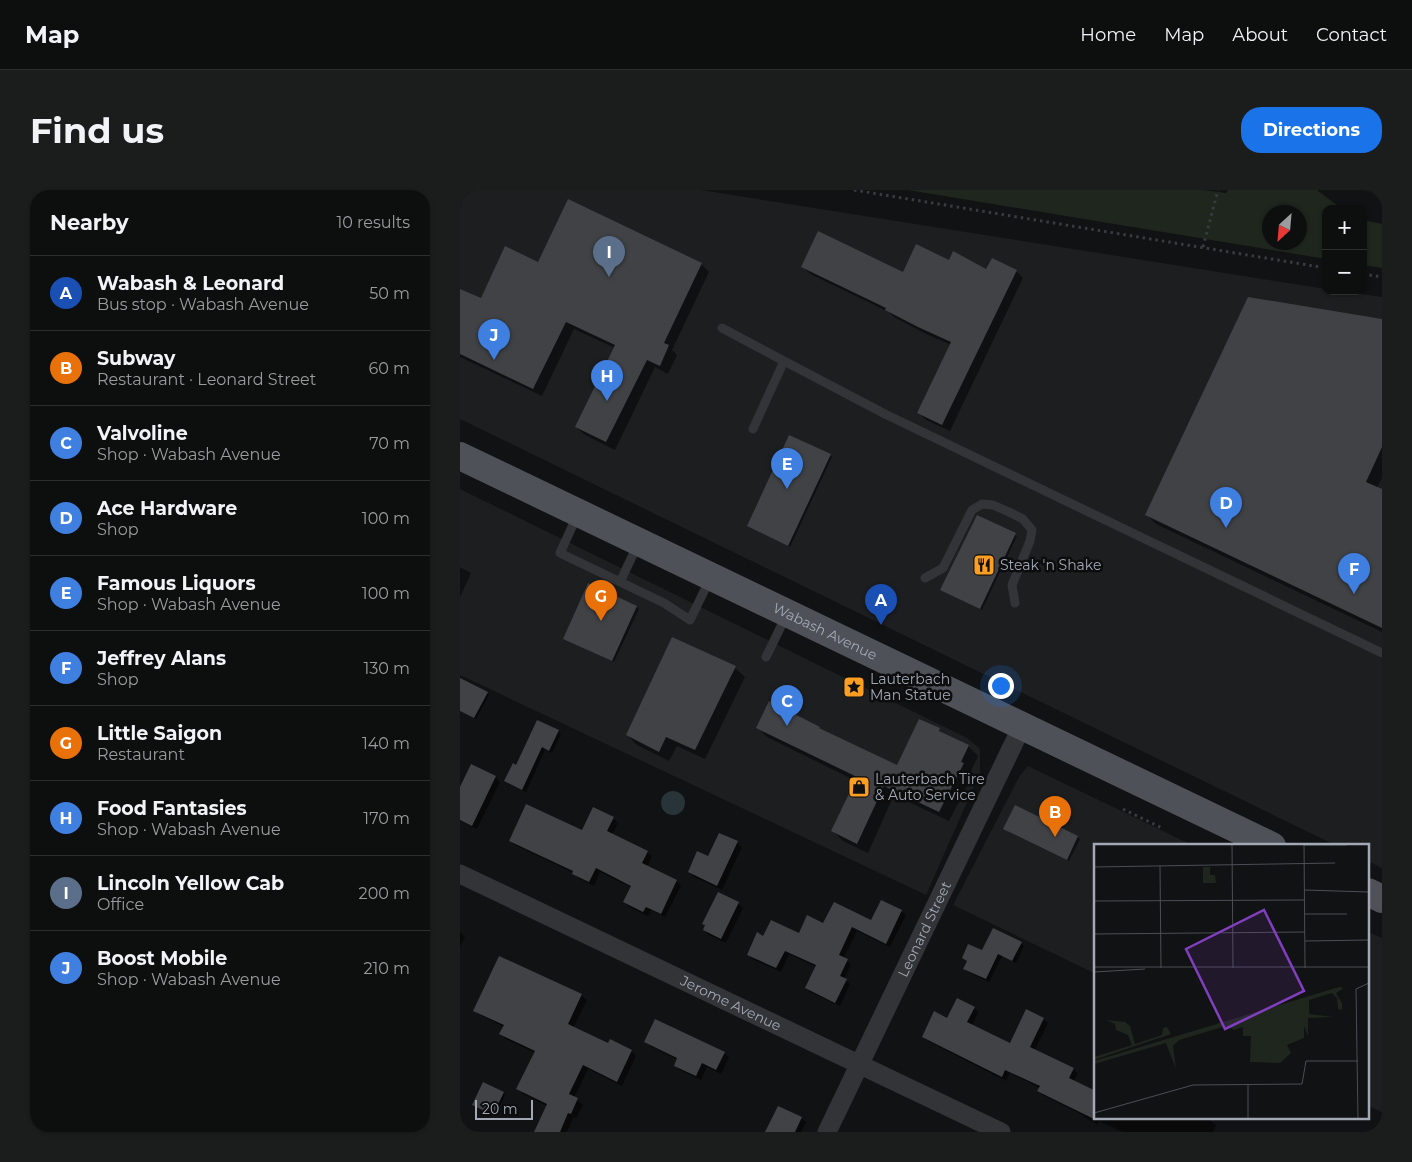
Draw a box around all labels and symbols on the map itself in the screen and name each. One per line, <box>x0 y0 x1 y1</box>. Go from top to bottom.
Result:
north arrow <box>1262 205 1307 250</box>
pin: I <box>593 236 625 277</box>
pin: J <box>478 319 510 360</box>
pin: H <box>591 360 623 401</box>
pin: E <box>771 448 803 489</box>
pin: D <box>1210 487 1242 528</box>
restaurant icon: Steak 'n Shake <box>972 553 996 577</box>
pin: F <box>1338 553 1370 594</box>
place label: Steak 'n Shake <box>1000 556 1101 574</box>
pin: G <box>585 580 617 621</box>
pin: A <box>865 584 897 625</box>
street label: Wabash Avenue <box>770 600 880 664</box>
place label: Lauterbach Man Statue <box>870 670 951 704</box>
your location <box>988 673 1014 699</box>
place icon: Lauterbach Man Statue <box>842 675 866 699</box>
pin: C <box>771 685 803 726</box>
place label: Lauterbach Tire & Auto Service <box>875 770 985 804</box>
shop icon: Lauterbach Tire & Auto Service <box>847 775 871 799</box>
pin: B <box>1039 796 1071 837</box>
inset map <box>1094 844 1369 1120</box>
street label: Leonard Street <box>894 878 955 980</box>
street label: Jerome Avenue <box>677 971 784 1035</box>
scale bar <box>475 1097 532 1120</box>

